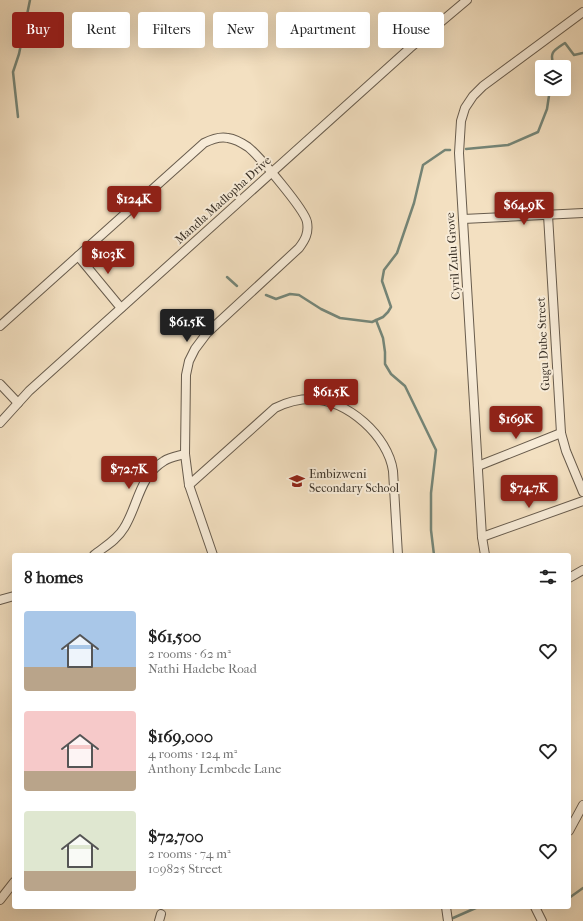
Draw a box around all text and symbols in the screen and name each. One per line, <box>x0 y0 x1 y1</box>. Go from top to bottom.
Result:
chip: Buy <box>12 12 64 48</box>
chip: Rent <box>72 12 130 48</box>
chip: Filters <box>138 12 205 48</box>
chip: New <box>213 12 268 48</box>
chip: Apartment <box>276 12 370 48</box>
chip: House <box>378 12 444 48</box>
map controls <box>535 60 571 96</box>
button: layers <box>535 60 571 96</box>
street label: Mandla Madlopha Drive <box>172 153 274 247</box>
pin: $124K <box>106 186 162 220</box>
text: $124K <box>116 191 152 206</box>
pin: $64.9K <box>491 192 557 226</box>
text: $64.9K <box>504 197 544 212</box>
street label: Cyril Zulu Grove <box>443 212 463 300</box>
pin: $103K <box>80 241 136 275</box>
text: $103K <box>91 246 125 261</box>
street label: Gugu Dube Street <box>534 296 552 391</box>
pin: $61.5K <box>154 309 220 343</box>
text: $61.5K <box>169 314 205 329</box>
pin: $61.5K <box>298 379 364 413</box>
text: $61.5K <box>313 384 349 399</box>
pin: $169K <box>488 406 544 440</box>
text: $169K <box>498 411 534 426</box>
pin: $72.7K <box>96 456 162 490</box>
text: $72.7K <box>110 461 148 476</box>
place label: Embizweni Secondary School <box>309 467 400 495</box>
school or university icon: Embizweni Secondary School <box>288 472 306 490</box>
pin: $74.7K <box>496 475 562 509</box>
text: $74.7K <box>510 480 548 495</box>
icon: filters <box>537 566 559 588</box>
text: 8 homes <box>24 567 83 587</box>
text: $61,500 <box>148 626 201 646</box>
icon: home <box>56 627 104 675</box>
icon: heart <box>537 640 559 662</box>
text: 2 rooms · 62 m² <box>148 646 231 661</box>
text: Nathi Hadebe Road <box>148 661 257 676</box>
text: $169,000 <box>148 726 213 746</box>
icon: home <box>56 727 104 775</box>
icon: heart <box>537 740 559 762</box>
text: 4 rooms · 124 m² <box>148 746 237 761</box>
text: Anthony Lembede Lane <box>148 761 282 776</box>
text: $72,700 <box>148 826 204 846</box>
icon: home <box>56 827 104 875</box>
icon: heart <box>537 840 559 862</box>
text: 2 rooms · 74 m² <box>148 846 231 861</box>
text: 109825 Street <box>148 861 222 876</box>

